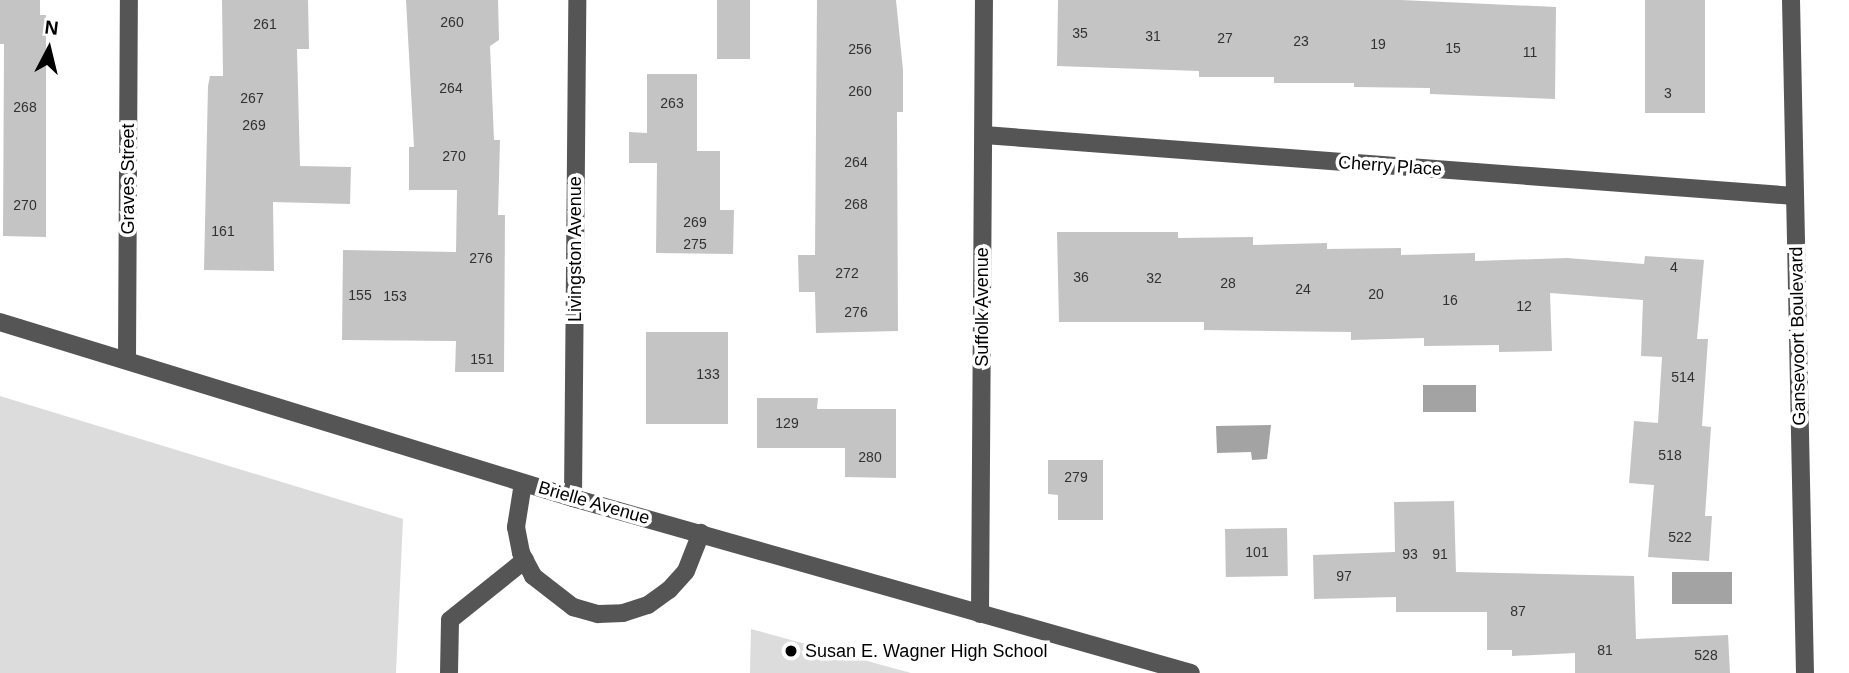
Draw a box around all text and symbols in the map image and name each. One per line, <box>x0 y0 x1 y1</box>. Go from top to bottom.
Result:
north arrow <box>14 14 84 84</box>
house number: 260 <box>440 14 464 30</box>
text: N <box>44 16 60 39</box>
house number: 261 <box>253 16 277 32</box>
house number: 35 <box>1072 25 1088 41</box>
house number: 31 <box>1145 28 1161 44</box>
house number: 27 <box>1217 30 1233 46</box>
house number: 23 <box>1293 33 1309 49</box>
house number: 19 <box>1370 36 1386 52</box>
house number: 15 <box>1445 40 1461 56</box>
house number: 256 <box>848 41 872 57</box>
house number: 11 <box>1523 44 1537 60</box>
house number: 264 <box>439 80 463 96</box>
house number: 260 <box>848 83 872 99</box>
house number: 3 <box>1664 85 1672 101</box>
house number: 267 <box>240 90 264 106</box>
house number: 263 <box>660 95 684 111</box>
house number: 268 <box>13 99 37 115</box>
house number: 269 <box>242 117 266 133</box>
street label: Graves Street <box>117 123 139 235</box>
house number: 270 <box>442 148 466 164</box>
street label: Cherry Place <box>1337 152 1443 180</box>
house number: 264 <box>844 154 868 170</box>
street label: Livingston Avenue <box>564 176 586 322</box>
house number: 268 <box>844 196 868 212</box>
house number: 270 <box>13 197 37 213</box>
house number: 269 <box>683 214 707 230</box>
house number: 161 <box>211 223 235 239</box>
house number: 275 <box>683 236 707 252</box>
street label: Gansevoort Boulevard <box>1786 246 1810 426</box>
street label: Suffolk Avenue <box>971 247 993 367</box>
house number: 276 <box>469 250 493 266</box>
house number: 4 <box>1670 259 1678 275</box>
house number: 272 <box>835 265 859 281</box>
house number: 36 <box>1073 269 1089 285</box>
house number: 32 <box>1146 270 1162 286</box>
house number: 28 <box>1220 275 1236 291</box>
house number: 24 <box>1295 281 1311 297</box>
house number: 20 <box>1368 286 1384 302</box>
house number: 155 <box>348 287 372 303</box>
house number: 153 <box>383 288 407 304</box>
house number: 16 <box>1442 292 1458 308</box>
house number: 12 <box>1516 298 1532 314</box>
house number: 276 <box>844 304 868 320</box>
house number: 151 <box>470 351 494 367</box>
house number: 133 <box>696 366 720 382</box>
house number: 514 <box>1671 369 1695 385</box>
house number: 129 <box>775 415 799 431</box>
house number: 518 <box>1658 447 1682 463</box>
house number: 280 <box>858 449 882 465</box>
house number: 279 <box>1064 469 1088 485</box>
street label: Brielle Avenue <box>535 477 653 529</box>
house number: 522 <box>1668 529 1692 545</box>
house number: 101 <box>1245 544 1269 560</box>
house number: 93 <box>1402 546 1418 562</box>
house number: 91 <box>1432 546 1448 562</box>
house number: 97 <box>1336 568 1352 584</box>
house number: 87 <box>1510 603 1526 619</box>
place label: Susan E. Wagner High School <box>805 640 1047 662</box>
house number: 81 <box>1597 642 1613 658</box>
marker: Susan E. Wagner High School <box>783 643 799 659</box>
house number: 528 <box>1694 647 1718 663</box>

